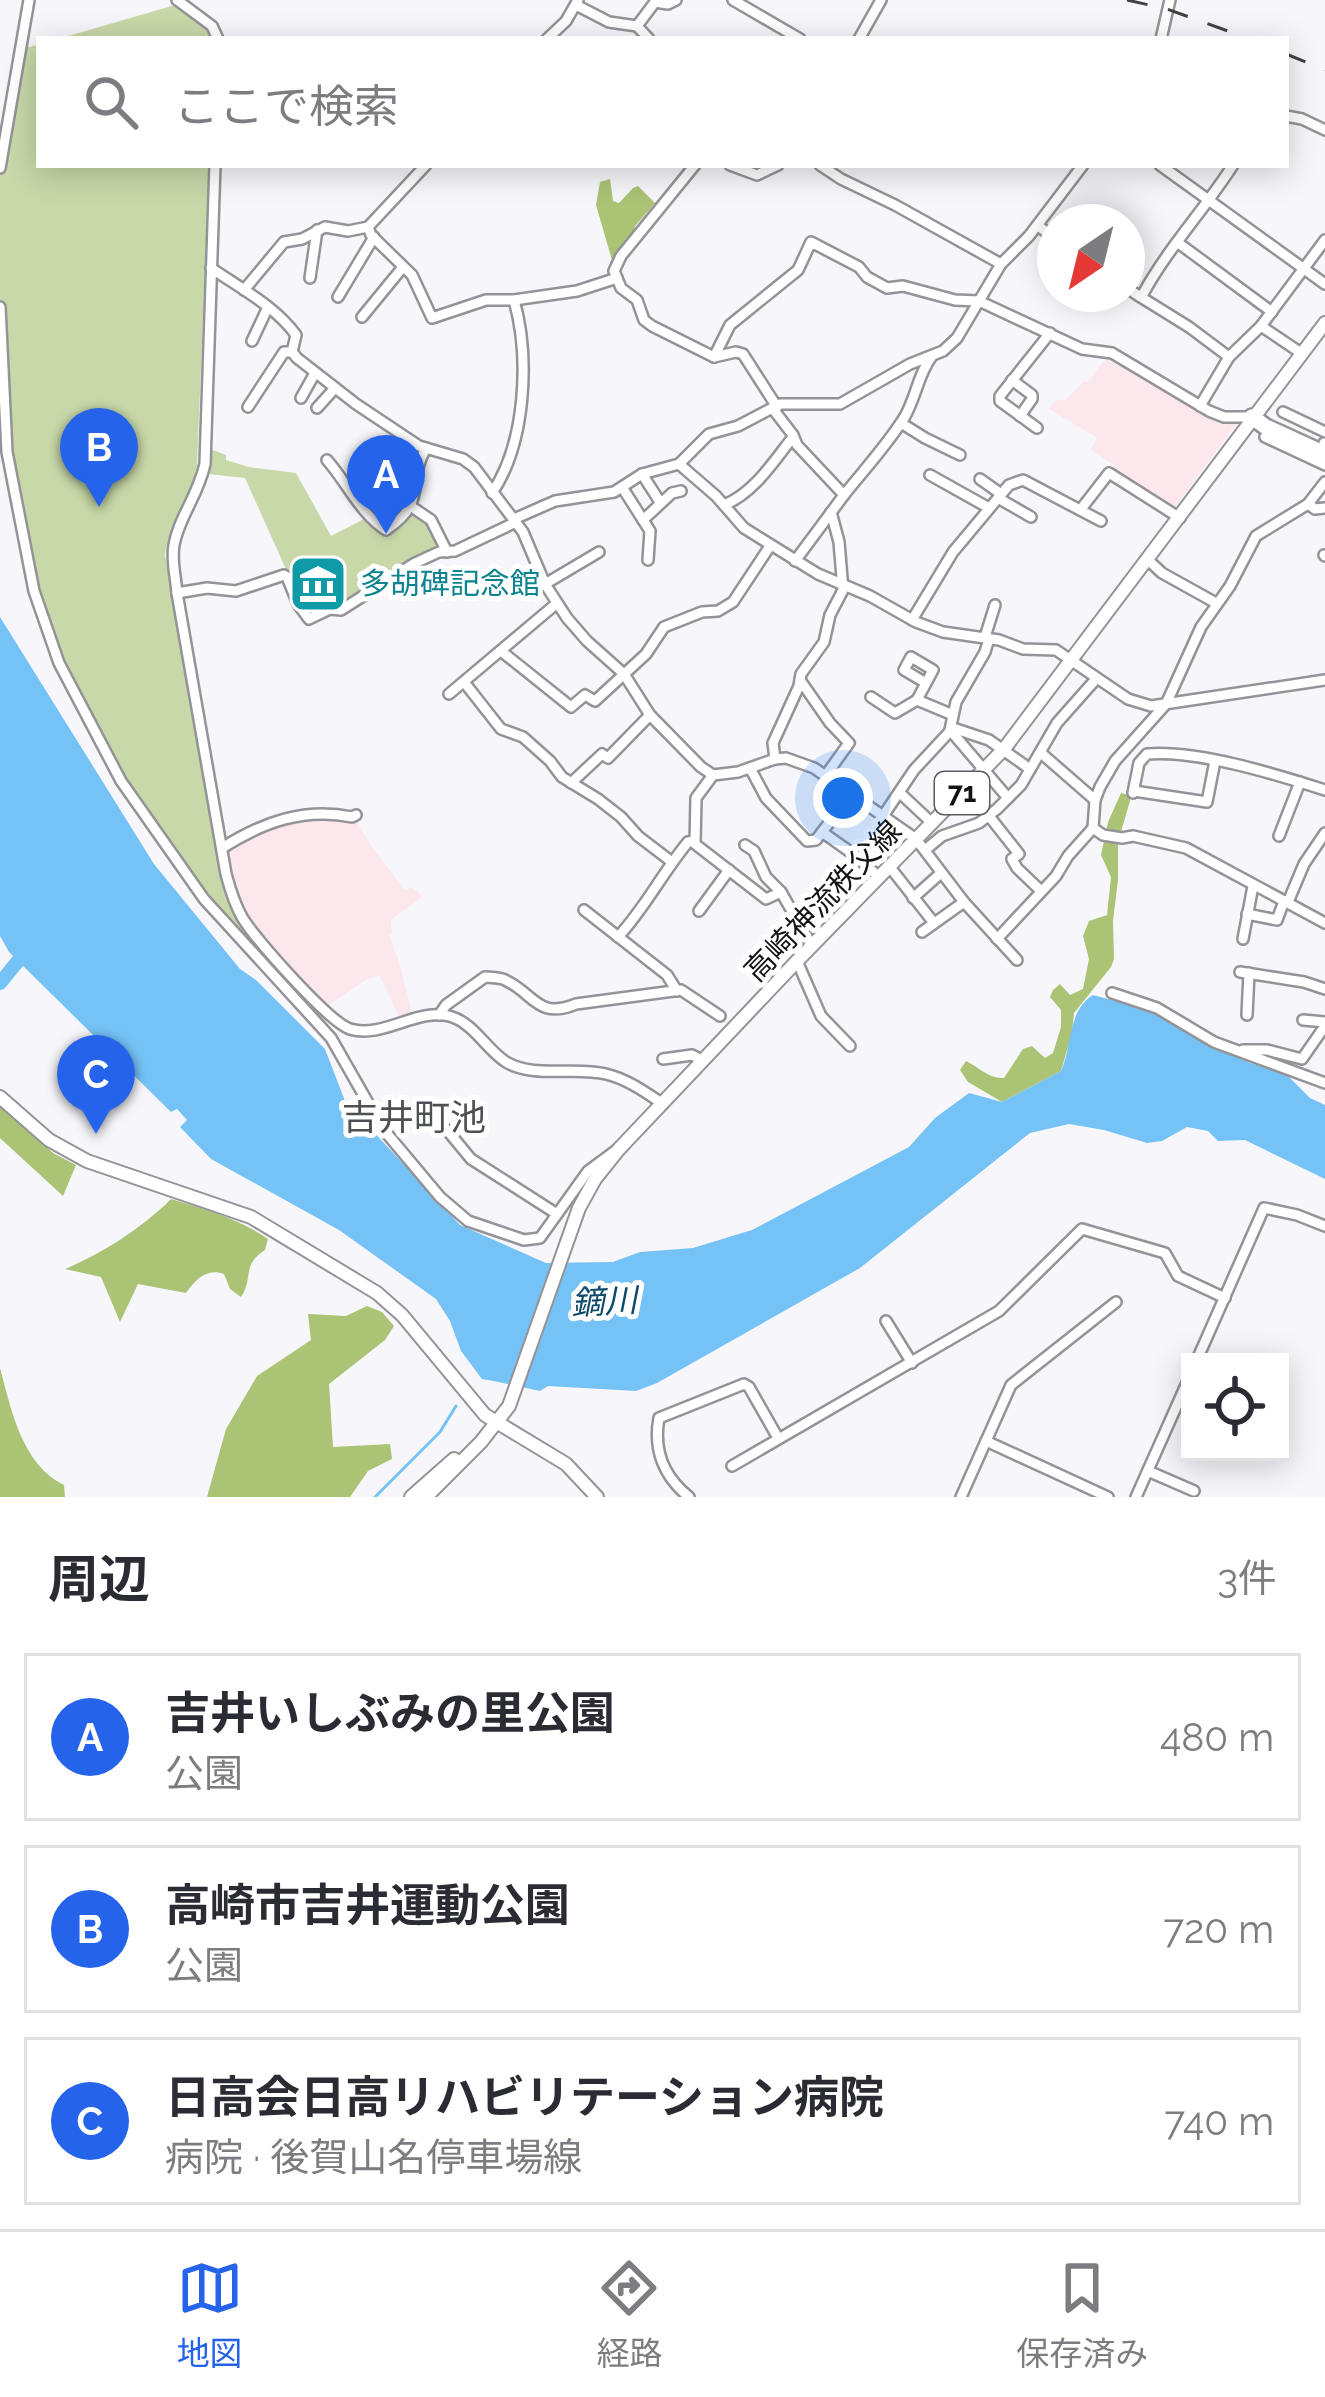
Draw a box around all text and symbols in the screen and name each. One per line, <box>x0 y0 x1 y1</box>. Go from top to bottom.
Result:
search box <box>36 36 1289 168</box>
icon: search <box>78 69 144 135</box>
text: ここで検索 <box>174 80 399 133</box>
north arrow <box>1037 204 1145 312</box>
pin: B <box>60 408 138 507</box>
pin: A <box>347 435 425 534</box>
museum icon: 多胡碑記念館 <box>287 553 349 615</box>
place label: 多胡碑記念館 <box>360 566 540 601</box>
your location <box>813 768 873 828</box>
road number: 71 <box>935 772 989 814</box>
street label: 高崎神流秩父線 <box>737 813 908 988</box>
pin: C <box>57 1035 135 1134</box>
district label: 吉井町池 <box>342 1096 486 1138</box>
water label: 鏑川 <box>570 1280 641 1323</box>
map controls <box>1181 1353 1289 1461</box>
button: locate <box>1181 1353 1289 1461</box>
text: 周辺 <box>48 1549 150 1609</box>
text: 3件 <box>1217 1555 1277 1601</box>
text: 吉井いしぶみの里公園 <box>165 1687 615 1740</box>
text: A <box>77 1714 103 1760</box>
text: 480 m <box>1160 1714 1274 1760</box>
text: 公園 <box>165 1750 243 1796</box>
text: 高崎市吉井運動公園 <box>165 1879 570 1932</box>
text: B <box>77 1906 103 1952</box>
text: 720 m <box>1163 1906 1274 1952</box>
text: 公園 <box>165 1942 243 1988</box>
text: 日高会日高リハビリテーション病院 <box>165 2071 884 2124</box>
text: C <box>77 2098 103 2144</box>
text: 740 m <box>1164 2098 1274 2144</box>
text: 病院 · 後賀山名停車場線 <box>165 2134 582 2180</box>
tab: 地図 <box>177 2255 243 2375</box>
tab: 経路 <box>596 2255 662 2375</box>
tab: 保存済み <box>1016 2255 1148 2375</box>

